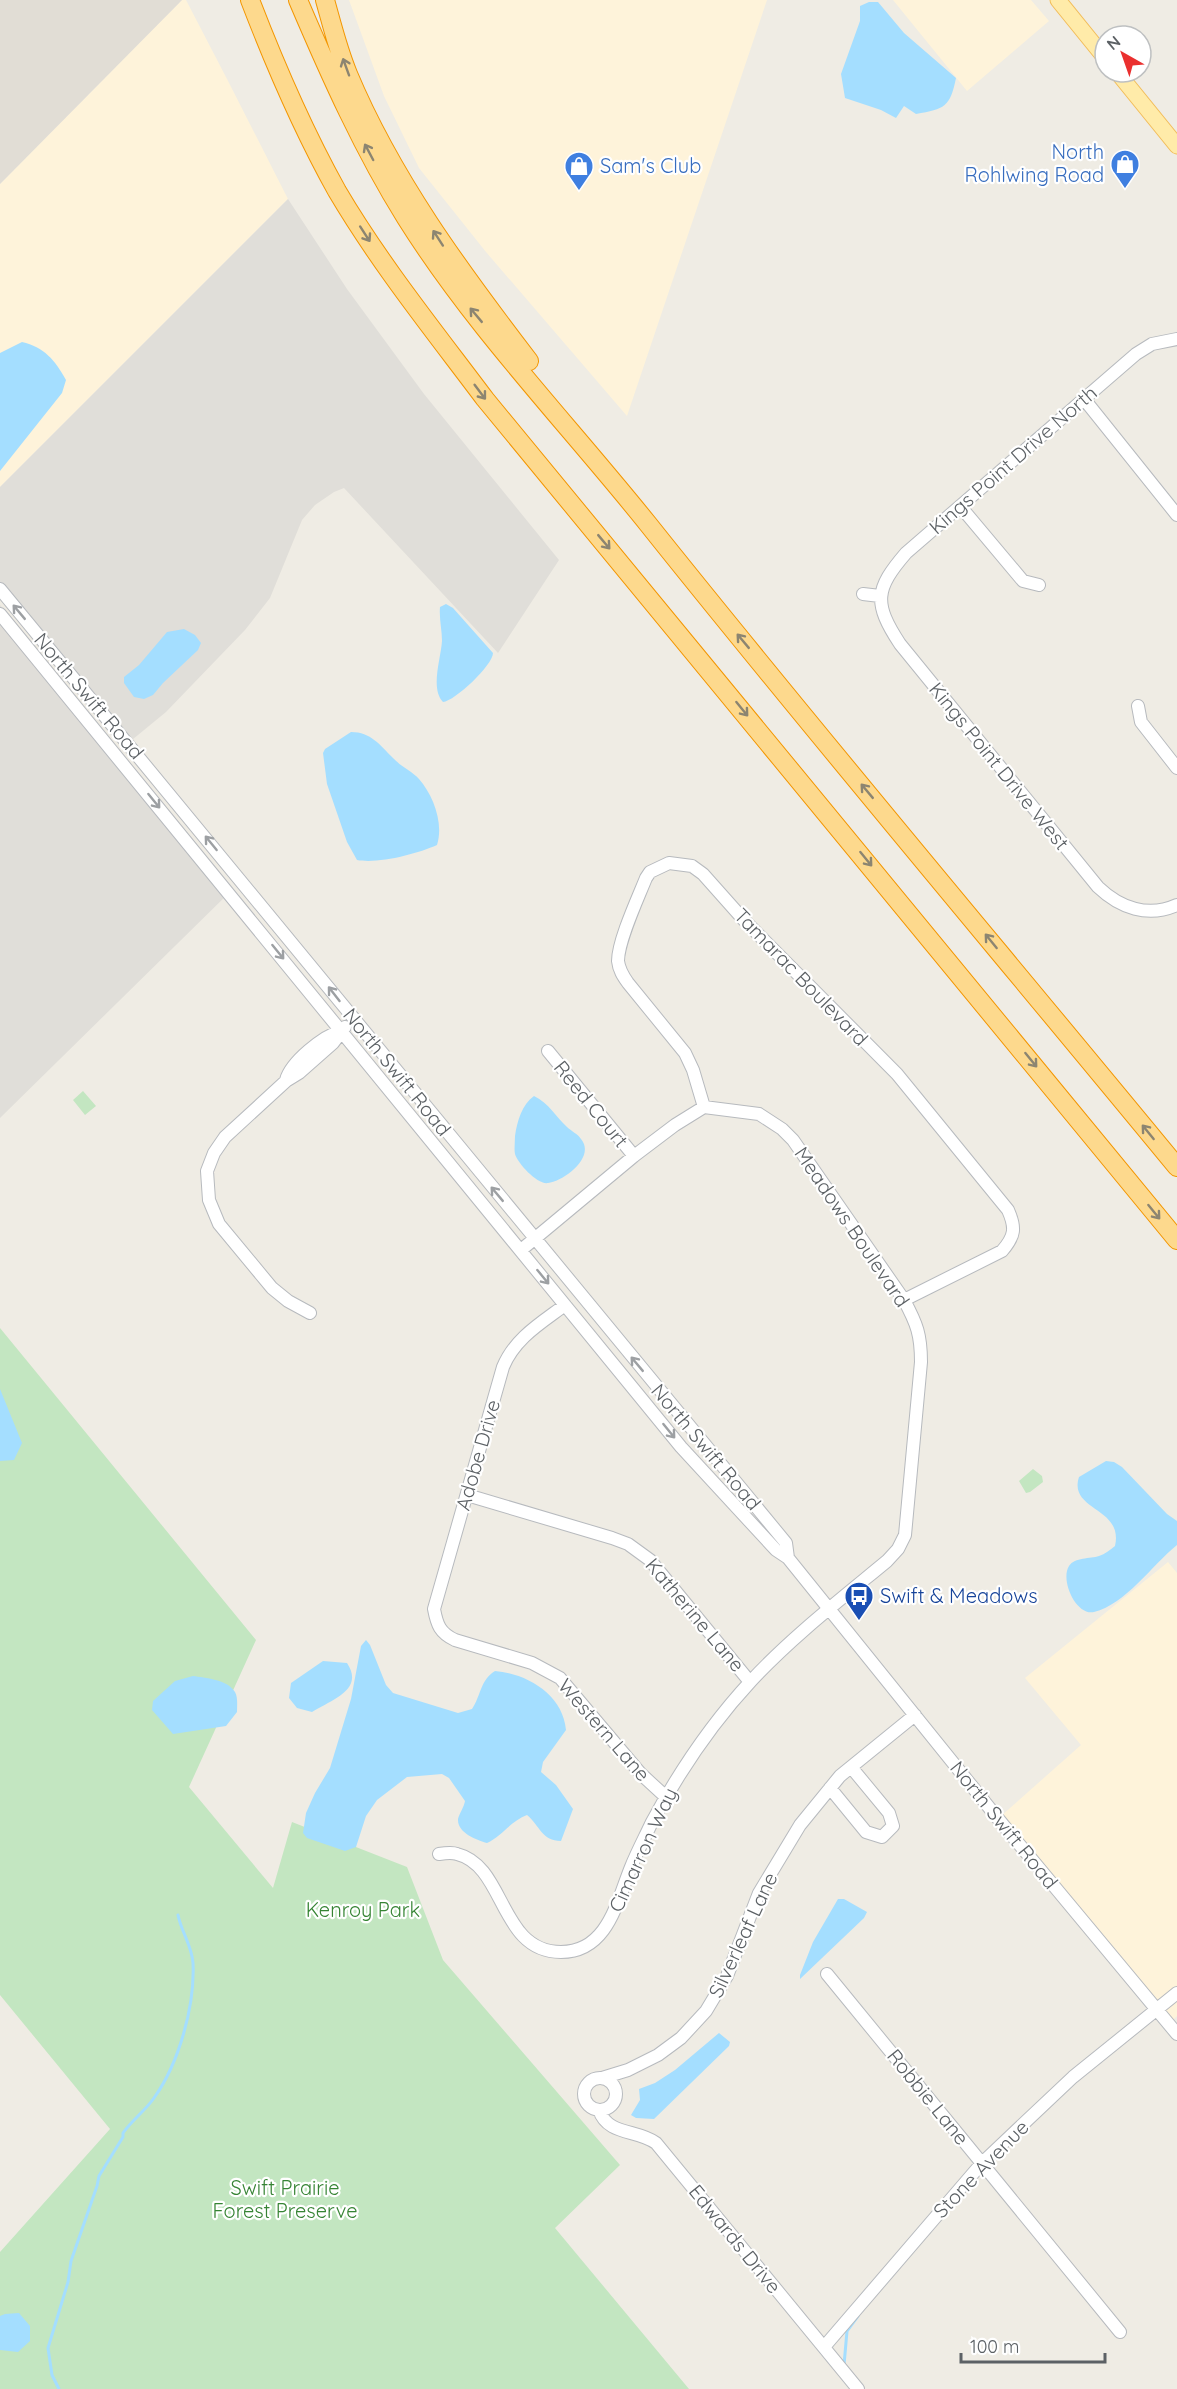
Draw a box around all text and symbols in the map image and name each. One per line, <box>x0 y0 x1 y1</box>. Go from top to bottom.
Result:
north arrow <box>1093 24 1153 84</box>
text: N <box>1102 31 1124 54</box>
one-way arrow <box>339 58 350 76</box>
place label: North Rohlwing Road <box>965 139 1104 187</box>
one-way arrow <box>363 144 375 161</box>
shop icon: North Rohlwing Road <box>1109 148 1141 190</box>
shop icon: Sam's Club <box>563 150 595 192</box>
place label: Sam's Club <box>600 153 701 178</box>
one-way arrow <box>359 226 372 243</box>
one-way arrow <box>432 230 444 247</box>
one-way arrow <box>469 308 483 323</box>
street label: Kings Point Drive North <box>924 380 1102 539</box>
one-way arrow <box>474 384 487 400</box>
one-way arrow <box>598 534 611 550</box>
one-way arrow <box>12 605 26 620</box>
street label: North Swift Road <box>29 627 150 764</box>
one-way arrow <box>737 633 750 649</box>
street label: Kings Point Drive West <box>924 677 1075 855</box>
one-way arrow <box>735 701 748 717</box>
one-way arrow <box>860 784 874 799</box>
one-way arrow <box>148 793 161 809</box>
one-way arrow <box>204 835 217 851</box>
one-way arrow <box>859 851 872 867</box>
street label: Tamarac Boulevard <box>729 902 874 1051</box>
one-way arrow <box>985 934 998 950</box>
one-way arrow <box>271 943 284 959</box>
one-way arrow <box>328 986 341 1002</box>
street label: North Swift Road <box>338 1003 457 1141</box>
one-way arrow <box>1024 1052 1038 1067</box>
street label: Reed Court <box>549 1055 634 1152</box>
one-way arrow <box>1142 1125 1155 1141</box>
street label: Meadows Boulevard <box>789 1142 915 1312</box>
one-way arrow <box>491 1186 504 1202</box>
one-way arrow <box>1148 1203 1161 1219</box>
one-way arrow <box>536 1269 550 1284</box>
one-way arrow <box>630 1357 644 1372</box>
street label: North Swift Road <box>646 1378 767 1515</box>
street label: Adobe Drive <box>450 1397 505 1513</box>
one-way arrow <box>662 1423 675 1439</box>
street label: Katherine Lane <box>640 1553 750 1677</box>
bus stop icon: Swift & Meadows <box>843 1580 875 1622</box>
place label: Swift & Meadows <box>880 1583 1038 1608</box>
street label: Western Lane <box>553 1673 656 1786</box>
street label: North Swift Road <box>945 1756 1064 1894</box>
street label: Cimarron Way <box>603 1784 682 1916</box>
street label: Silverleaf Lane <box>703 1868 782 2001</box>
park label: Kenroy Park <box>306 1897 420 1922</box>
street label: Robbie Lane <box>882 2044 975 2150</box>
street label: Stone Avenue <box>928 2114 1034 2223</box>
park label: Swift Prairie Forest Preserve <box>213 2175 357 2223</box>
street label: Edwards Drive <box>684 2179 787 2298</box>
scale bar <box>961 2326 1105 2364</box>
text: 100 m <box>970 2335 1019 2358</box>

